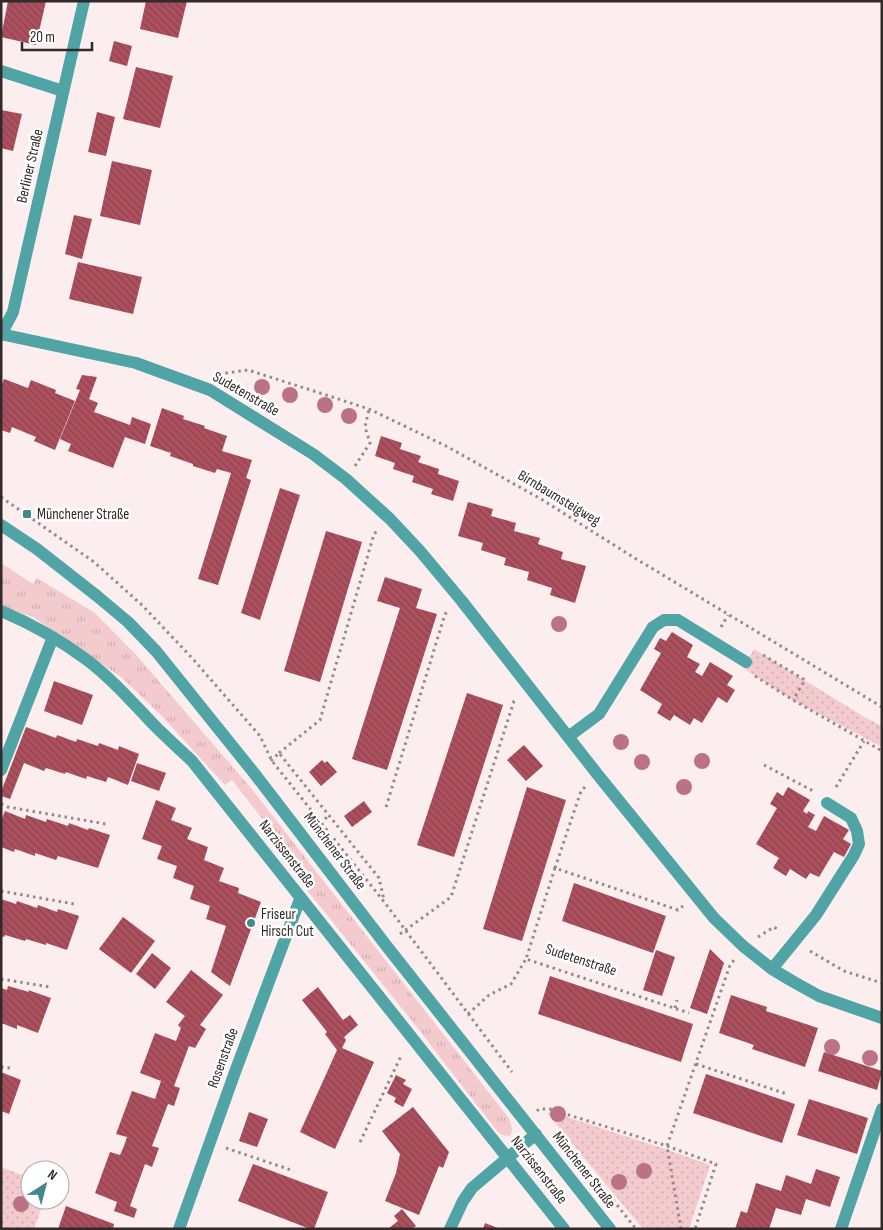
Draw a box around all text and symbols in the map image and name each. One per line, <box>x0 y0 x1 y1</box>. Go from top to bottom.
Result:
scale bar <box>22 20 92 52</box>
text: 20 m <box>30 28 55 47</box>
street label: Berliner Straße <box>12 127 48 205</box>
street label: Sudetenstraße <box>209 367 283 421</box>
street label: Birnbaumsteigweg <box>514 466 604 530</box>
place label: Münchener Straße <box>37 505 129 524</box>
marker: Münchener Straße <box>21 508 33 520</box>
street label: Münchener Straße <box>300 808 370 894</box>
street label: Narzissenstraße <box>255 816 319 892</box>
place label: Friseur Hirsch Cut <box>261 905 314 941</box>
marker: Friseur Hirsch Cut <box>245 917 257 929</box>
street label: Sudetenstraße <box>543 940 619 980</box>
street label: Rosenstraße <box>203 1025 243 1091</box>
street label: Münchener Straße <box>548 1128 620 1212</box>
street label: Narzissenstraße <box>507 1132 571 1208</box>
north arrow <box>20 1160 70 1210</box>
text: N <box>44 1166 60 1184</box>

